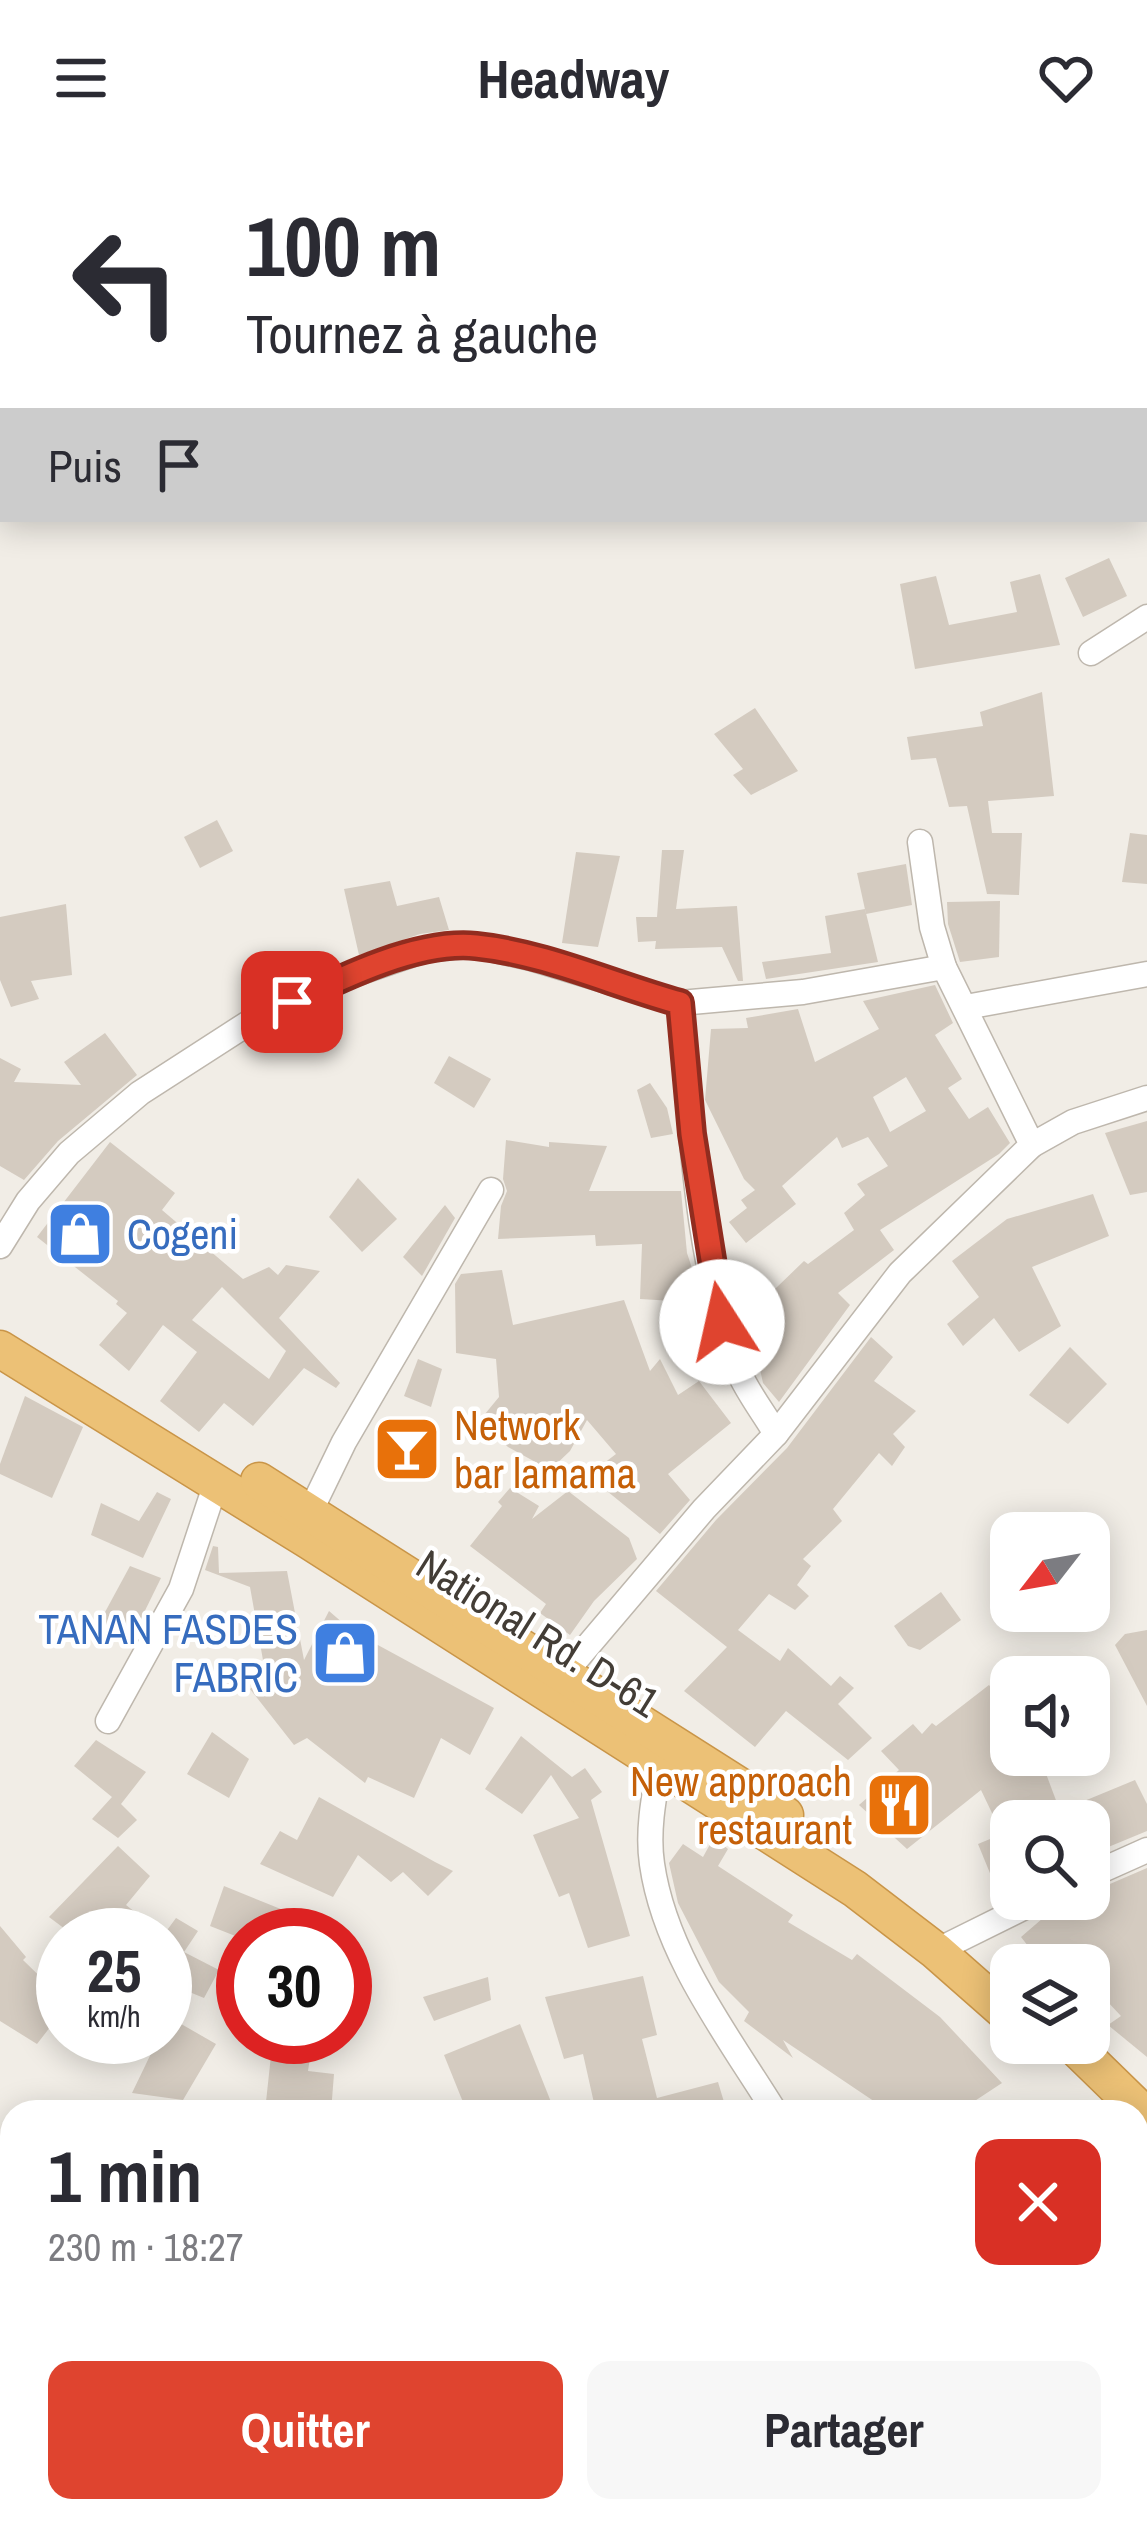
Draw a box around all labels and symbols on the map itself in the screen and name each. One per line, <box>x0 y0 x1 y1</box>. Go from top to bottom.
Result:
pin <box>241 951 343 1053</box>
shop icon: Cogeni <box>45 1199 115 1269</box>
place label: Cogeni <box>127 1206 238 1262</box>
position arrow <box>659 1259 785 1385</box>
place label: Network bar lamama <box>454 1397 636 1501</box>
bar icon: Network bar lamama <box>372 1414 442 1484</box>
north arrow <box>990 1512 1110 1632</box>
street label: National Rd. D-61 <box>406 1536 670 1730</box>
place label: TANAN FASDES FABRIC <box>38 1601 298 1705</box>
shop icon: TANAN FASDES FABRIC <box>310 1618 380 1688</box>
place label: New approach restaurant <box>630 1753 852 1857</box>
restaurant icon: New approach restaurant <box>864 1770 934 1840</box>
speed limit sign: 30 <box>216 1908 372 2064</box>

